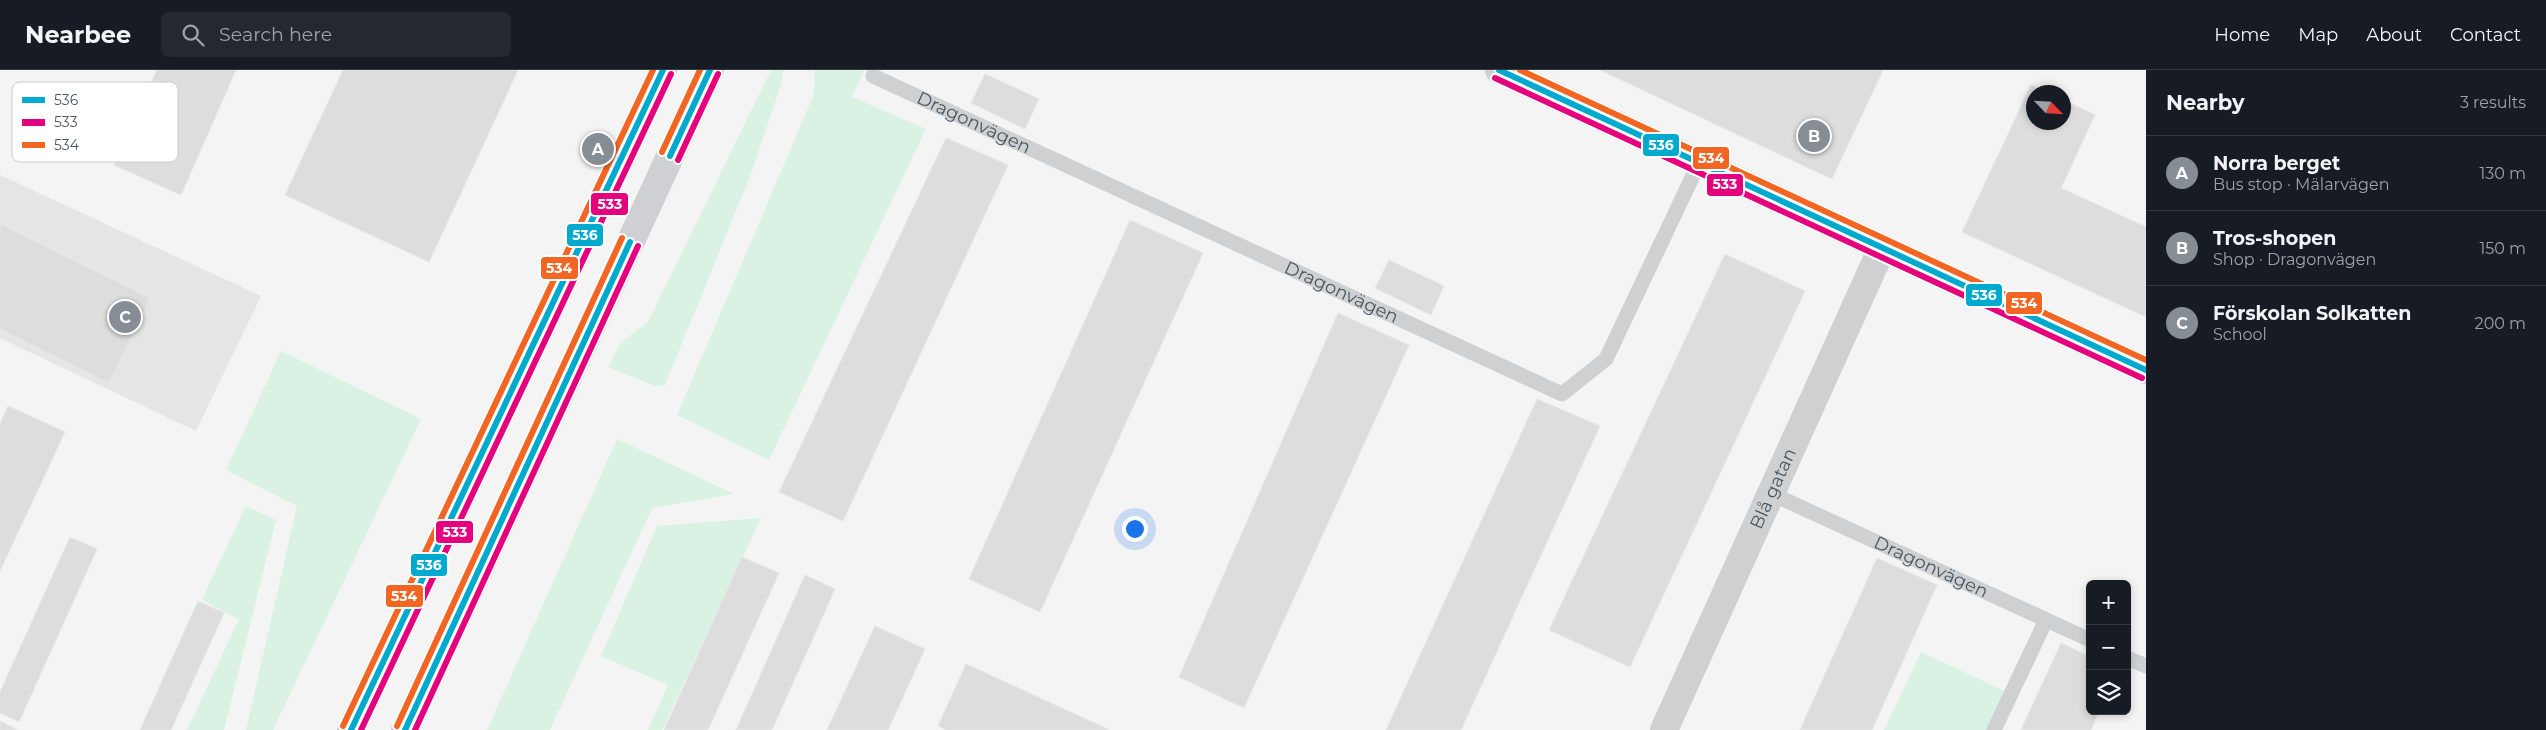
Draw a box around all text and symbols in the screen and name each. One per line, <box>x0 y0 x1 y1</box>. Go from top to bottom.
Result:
search box <box>161 12 511 57</box>
text: Nearbee <box>25 20 131 49</box>
icon: search <box>179 21 207 49</box>
text: Search here <box>219 23 332 46</box>
text: Home <box>2214 24 2270 46</box>
text: Map <box>2298 24 2338 46</box>
text: About <box>2366 24 2422 46</box>
text: Contact <box>2450 24 2521 46</box>
legend <box>12 82 178 162</box>
north arrow <box>2026 85 2071 130</box>
street label: Dragonvägen <box>913 87 1034 158</box>
text: Nearby <box>2166 90 2245 115</box>
text: 536 <box>54 91 79 109</box>
text: 3 results <box>2460 93 2526 112</box>
text: 533 <box>54 113 78 131</box>
pin: B <box>1798 117 1830 155</box>
pin: A <box>582 130 614 168</box>
line badge: 536 <box>1642 133 1680 157</box>
text: 534 <box>54 136 80 154</box>
text: 536 <box>1648 136 1674 154</box>
line badge: 534 <box>1692 146 1730 170</box>
text: 534 <box>1698 149 1724 167</box>
text: Norra berget <box>2213 152 2340 175</box>
text: A <box>2176 164 2188 183</box>
text: 130 m <box>2479 164 2526 183</box>
line badge: 533 <box>1706 173 1744 197</box>
text: 533 <box>1713 175 1737 193</box>
text: Bus stop · Mälarvägen <box>2213 175 2389 194</box>
line badge: 533 <box>590 192 629 216</box>
text: 533 <box>598 195 622 213</box>
line badge: 536 <box>566 223 604 247</box>
text: 536 <box>572 226 598 244</box>
text: Tros-shopen <box>2213 227 2336 250</box>
text: B <box>2176 239 2188 258</box>
text: 150 m <box>2479 239 2526 258</box>
text: Shop · Dragonvägen <box>2213 250 2376 269</box>
line badge: 534 <box>540 256 579 280</box>
street label: Dragonvägen <box>1281 256 1402 328</box>
text: 534 <box>546 259 572 277</box>
line badge: 536 <box>1965 283 2003 307</box>
text: 536 <box>1971 286 1997 304</box>
line badge: 534 <box>2005 291 2043 315</box>
text: 534 <box>2011 294 2037 312</box>
pin: C <box>109 298 141 336</box>
text: Förskolan Solkatten <box>2213 302 2411 325</box>
text: C <box>2176 314 2188 333</box>
text: 200 m <box>2475 314 2526 333</box>
text: School <box>2213 325 2267 344</box>
street label: Blå gatan <box>1745 445 1801 532</box>
your location <box>1122 516 1148 542</box>
line badge: 533 <box>435 520 474 544</box>
text: 533 <box>443 523 467 541</box>
street label: Dragonvägen <box>1871 531 1992 603</box>
line badge: 536 <box>410 553 448 577</box>
text: 536 <box>416 556 442 574</box>
map controls <box>2086 580 2131 715</box>
button: + <box>2086 580 2131 625</box>
line badge: 534 <box>385 584 424 608</box>
text: 534 <box>391 587 417 605</box>
button: − <box>2086 625 2131 670</box>
button: layers <box>2086 670 2131 715</box>

